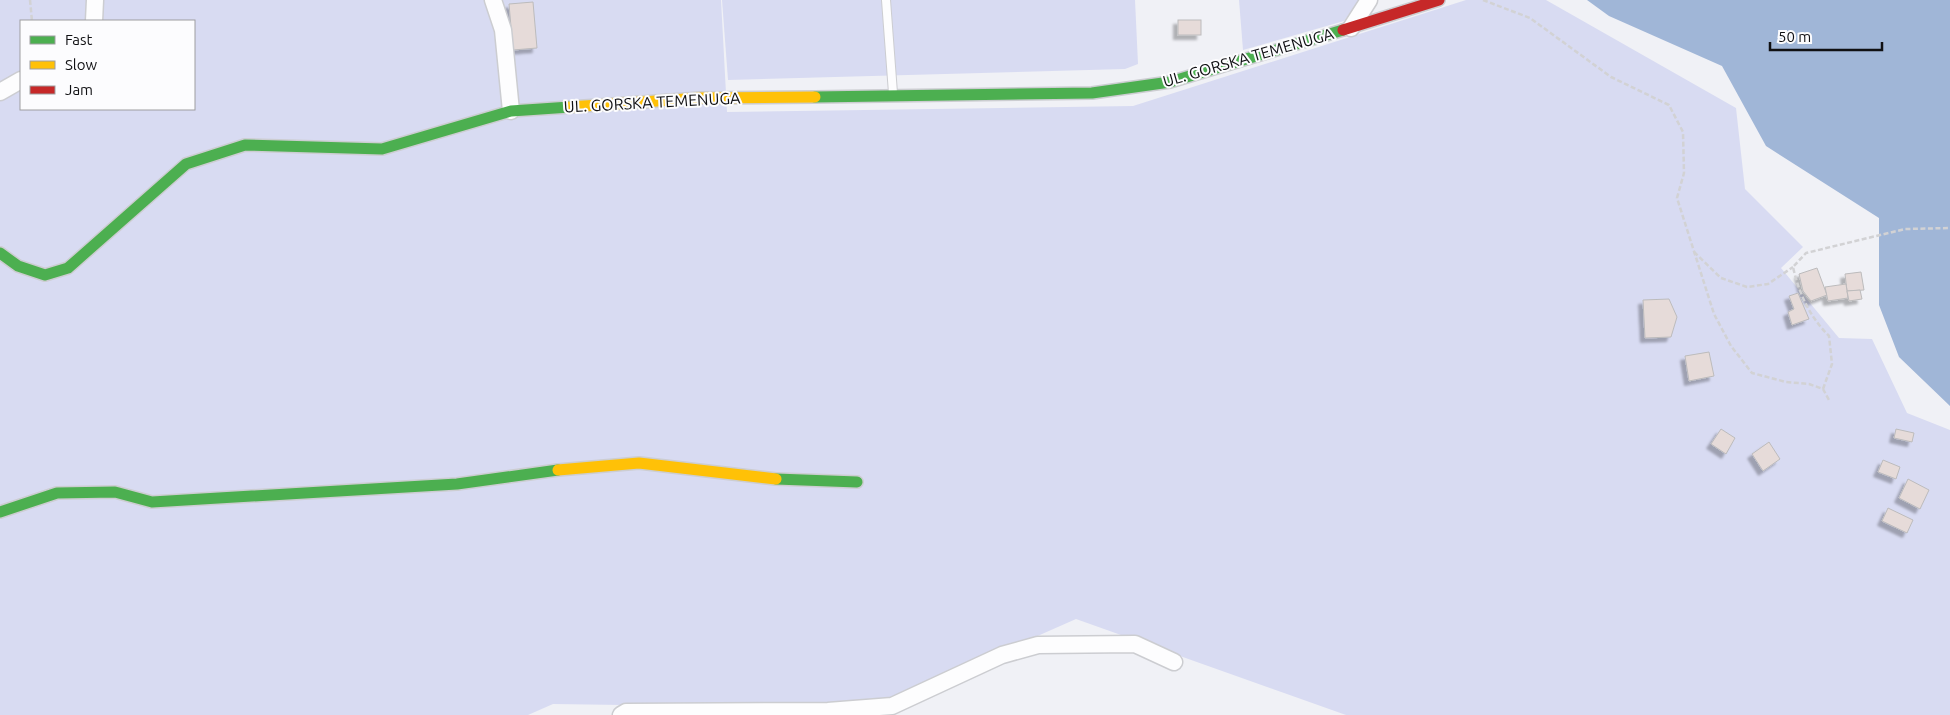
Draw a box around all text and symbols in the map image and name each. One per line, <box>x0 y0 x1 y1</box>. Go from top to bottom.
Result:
legend <box>20 20 195 110</box>
scale bar <box>1770 20 1882 52</box>
street label: UL. GORSKA TEMENUGA <box>1160 24 1336 90</box>
text: 50 m <box>1778 28 1811 45</box>
text: Fast <box>65 31 93 48</box>
text: Slow <box>65 56 98 73</box>
text: Jam <box>65 81 93 98</box>
street label: UL. GORSKA TEMENUGA <box>563 88 741 116</box>

